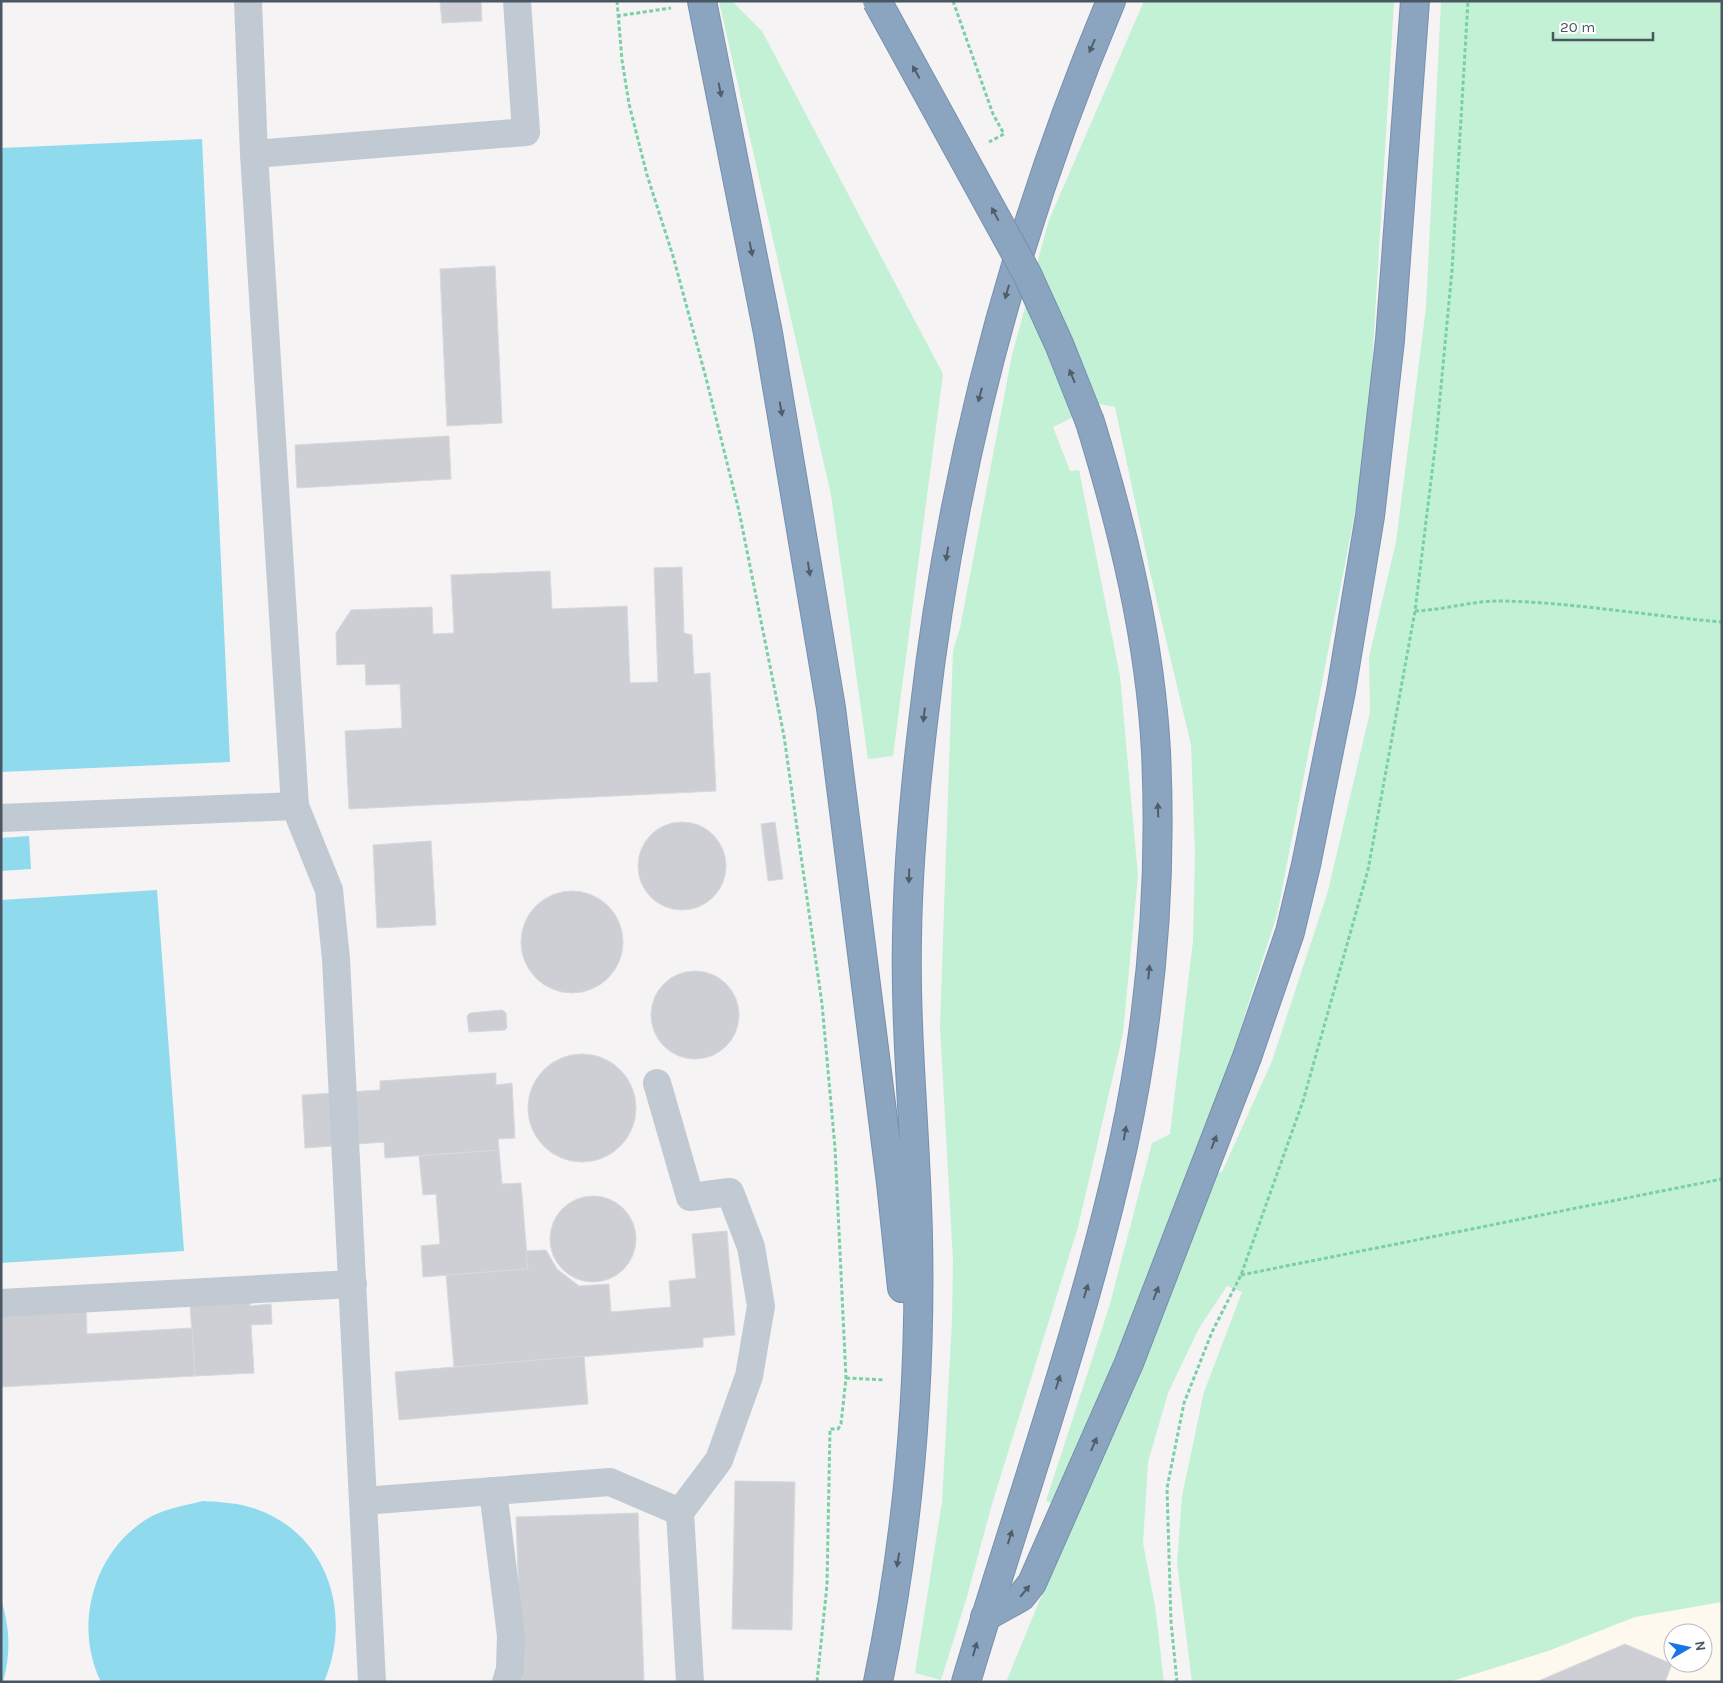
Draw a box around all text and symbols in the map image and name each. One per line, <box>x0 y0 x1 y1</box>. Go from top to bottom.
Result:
scale bar <box>1553 10 1653 42</box>
text: 20 m <box>1560 18 1595 36</box>
one-way arrow <box>1088 39 1096 53</box>
one-way arrow <box>912 64 920 79</box>
one-way arrow <box>716 82 724 98</box>
one-way arrow <box>991 207 999 221</box>
one-way arrow <box>747 242 755 257</box>
one-way arrow <box>1003 285 1011 300</box>
one-way arrow <box>1068 368 1076 383</box>
one-way arrow <box>976 387 984 402</box>
one-way arrow <box>777 401 785 417</box>
one-way arrow <box>942 546 950 562</box>
one-way arrow <box>805 561 813 577</box>
one-way arrow <box>920 707 928 723</box>
one-way arrow <box>1153 802 1161 818</box>
one-way arrow <box>905 869 913 885</box>
one-way arrow <box>1145 964 1153 980</box>
one-way arrow <box>1122 1125 1130 1141</box>
one-way arrow <box>1211 1135 1219 1149</box>
one-way arrow <box>1082 1283 1090 1298</box>
one-way arrow <box>1153 1286 1160 1301</box>
one-way arrow <box>1054 1374 1062 1389</box>
one-way arrow <box>1091 1437 1099 1451</box>
one-way arrow <box>1006 1529 1014 1544</box>
one-way arrow <box>894 1553 902 1569</box>
one-way arrow <box>1020 1584 1031 1597</box>
north arrow <box>1663 1623 1713 1673</box>
text: N <box>1691 1640 1710 1652</box>
one-way arrow <box>972 1642 980 1657</box>

